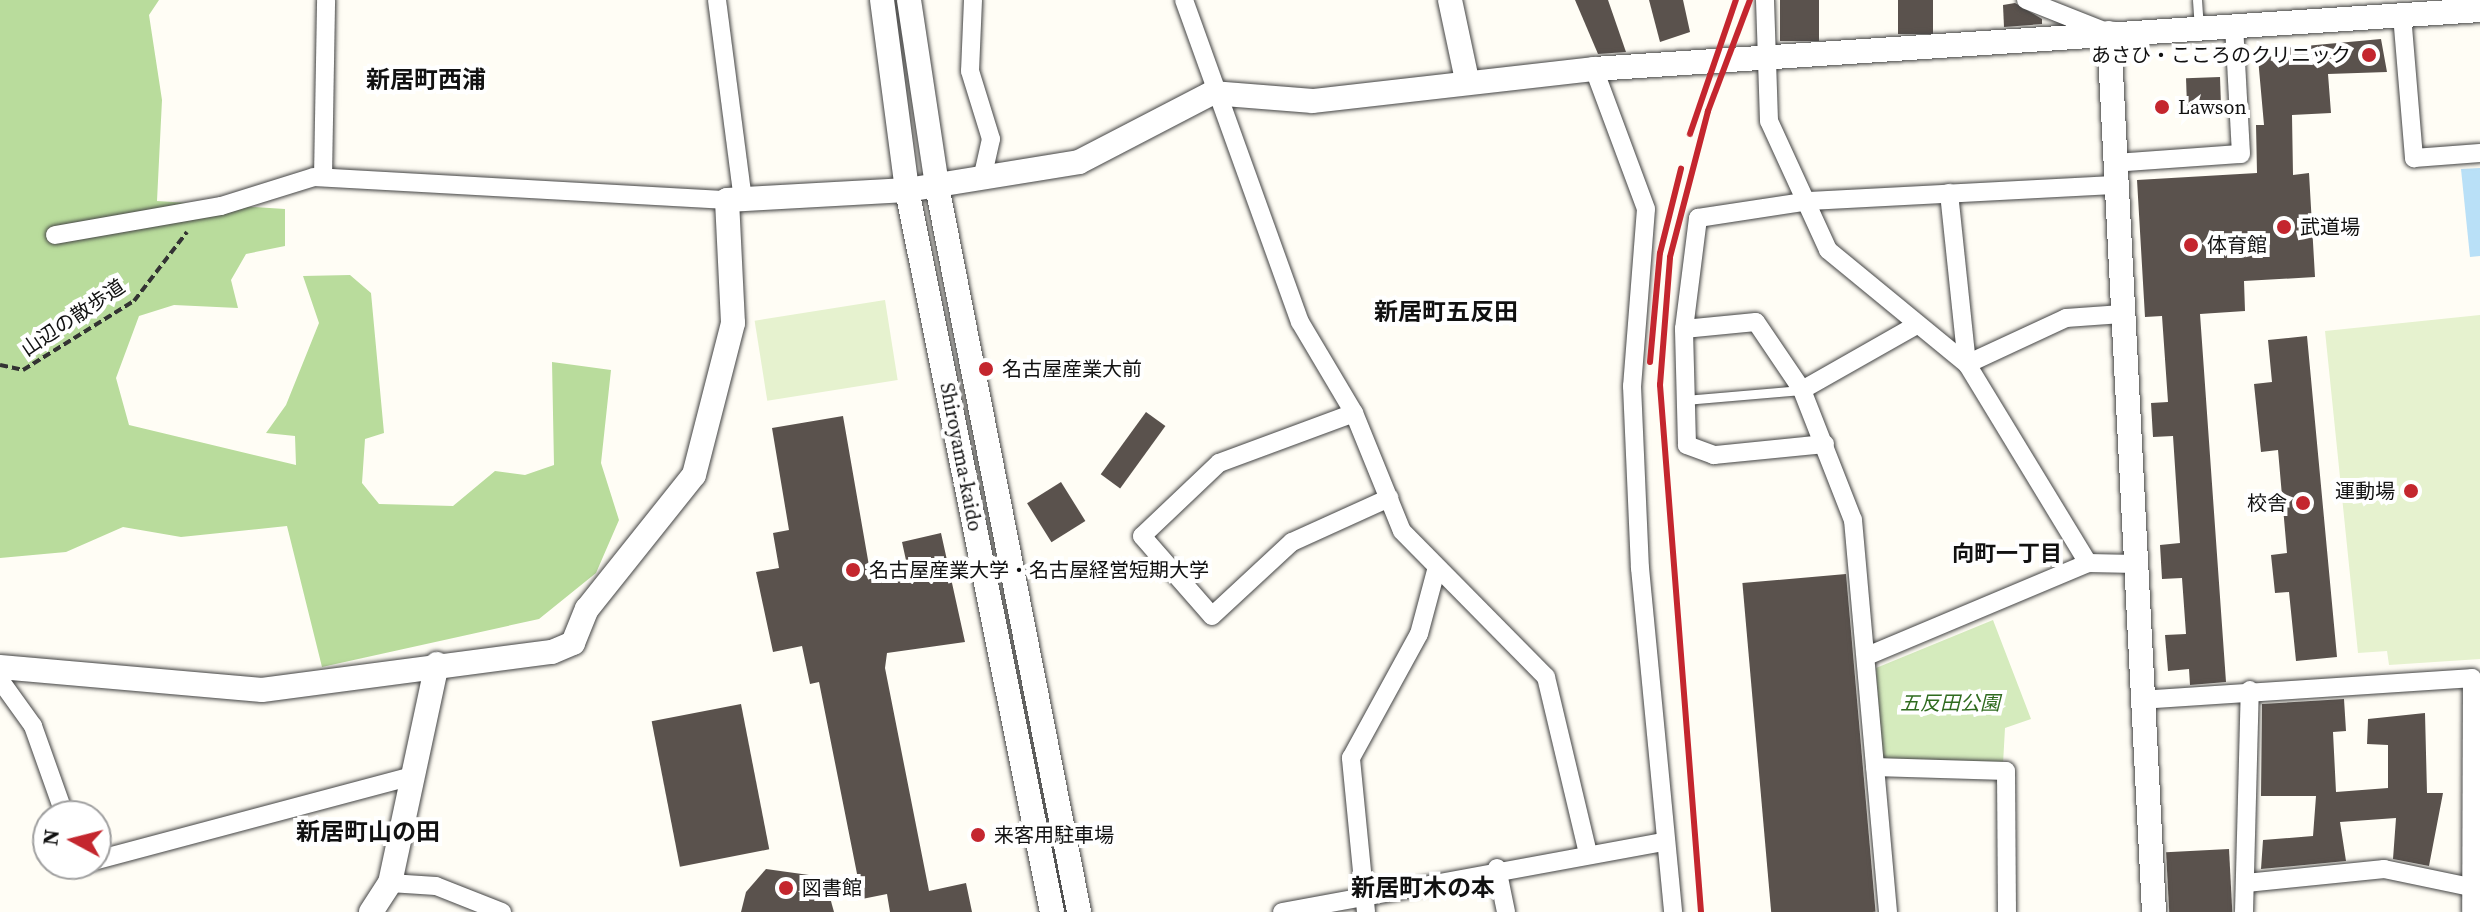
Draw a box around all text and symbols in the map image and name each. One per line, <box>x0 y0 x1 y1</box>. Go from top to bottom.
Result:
place label: あさひ・こころのクリニック <box>2091 43 2351 67</box>
marker: あさひ・こころのクリニック <box>2358 44 2380 66</box>
district label: 新居町西浦 <box>366 66 486 94</box>
place label: Lawson <box>2178 95 2247 119</box>
marker: Lawson <box>2153 98 2171 116</box>
place label: 武道場 <box>2300 215 2360 239</box>
marker: 武道場 <box>2275 218 2293 236</box>
place label: 体育館 <box>2207 233 2267 257</box>
marker: 体育館 <box>2182 236 2200 254</box>
street label: 山辺の散歩道 <box>17 275 129 361</box>
district label: 新居町五反田 <box>1374 298 1518 326</box>
place label: 名古屋産業大前 <box>1002 357 1142 381</box>
marker: 名古屋産業大前 <box>977 360 995 378</box>
street label: Shiroyama-kaido <box>935 381 987 533</box>
place label: 運動場 <box>2335 479 2395 503</box>
marker: 運動場 <box>2402 482 2420 500</box>
place label: 校舎 <box>2247 491 2287 515</box>
marker: 校舎 <box>2294 494 2312 512</box>
district label: 向町一丁目 <box>1952 541 2062 567</box>
place label: 名古屋産業大学・名古屋経営短期大学 <box>869 558 1209 582</box>
marker: 名古屋産業大学・名古屋経営短期大学 <box>844 561 862 579</box>
park label: 五反田公園 <box>1900 691 2000 715</box>
north arrow <box>32 800 112 880</box>
district label: 新居町山の田 <box>296 818 440 846</box>
place label: 来客用駐車場 <box>994 823 1114 847</box>
marker: 来客用駐車場 <box>969 826 987 844</box>
text: N <box>34 828 66 847</box>
district label: 新居町木の本 <box>1351 874 1495 902</box>
place label: 図書館 <box>802 876 862 900</box>
marker: 図書館 <box>777 879 795 897</box>

